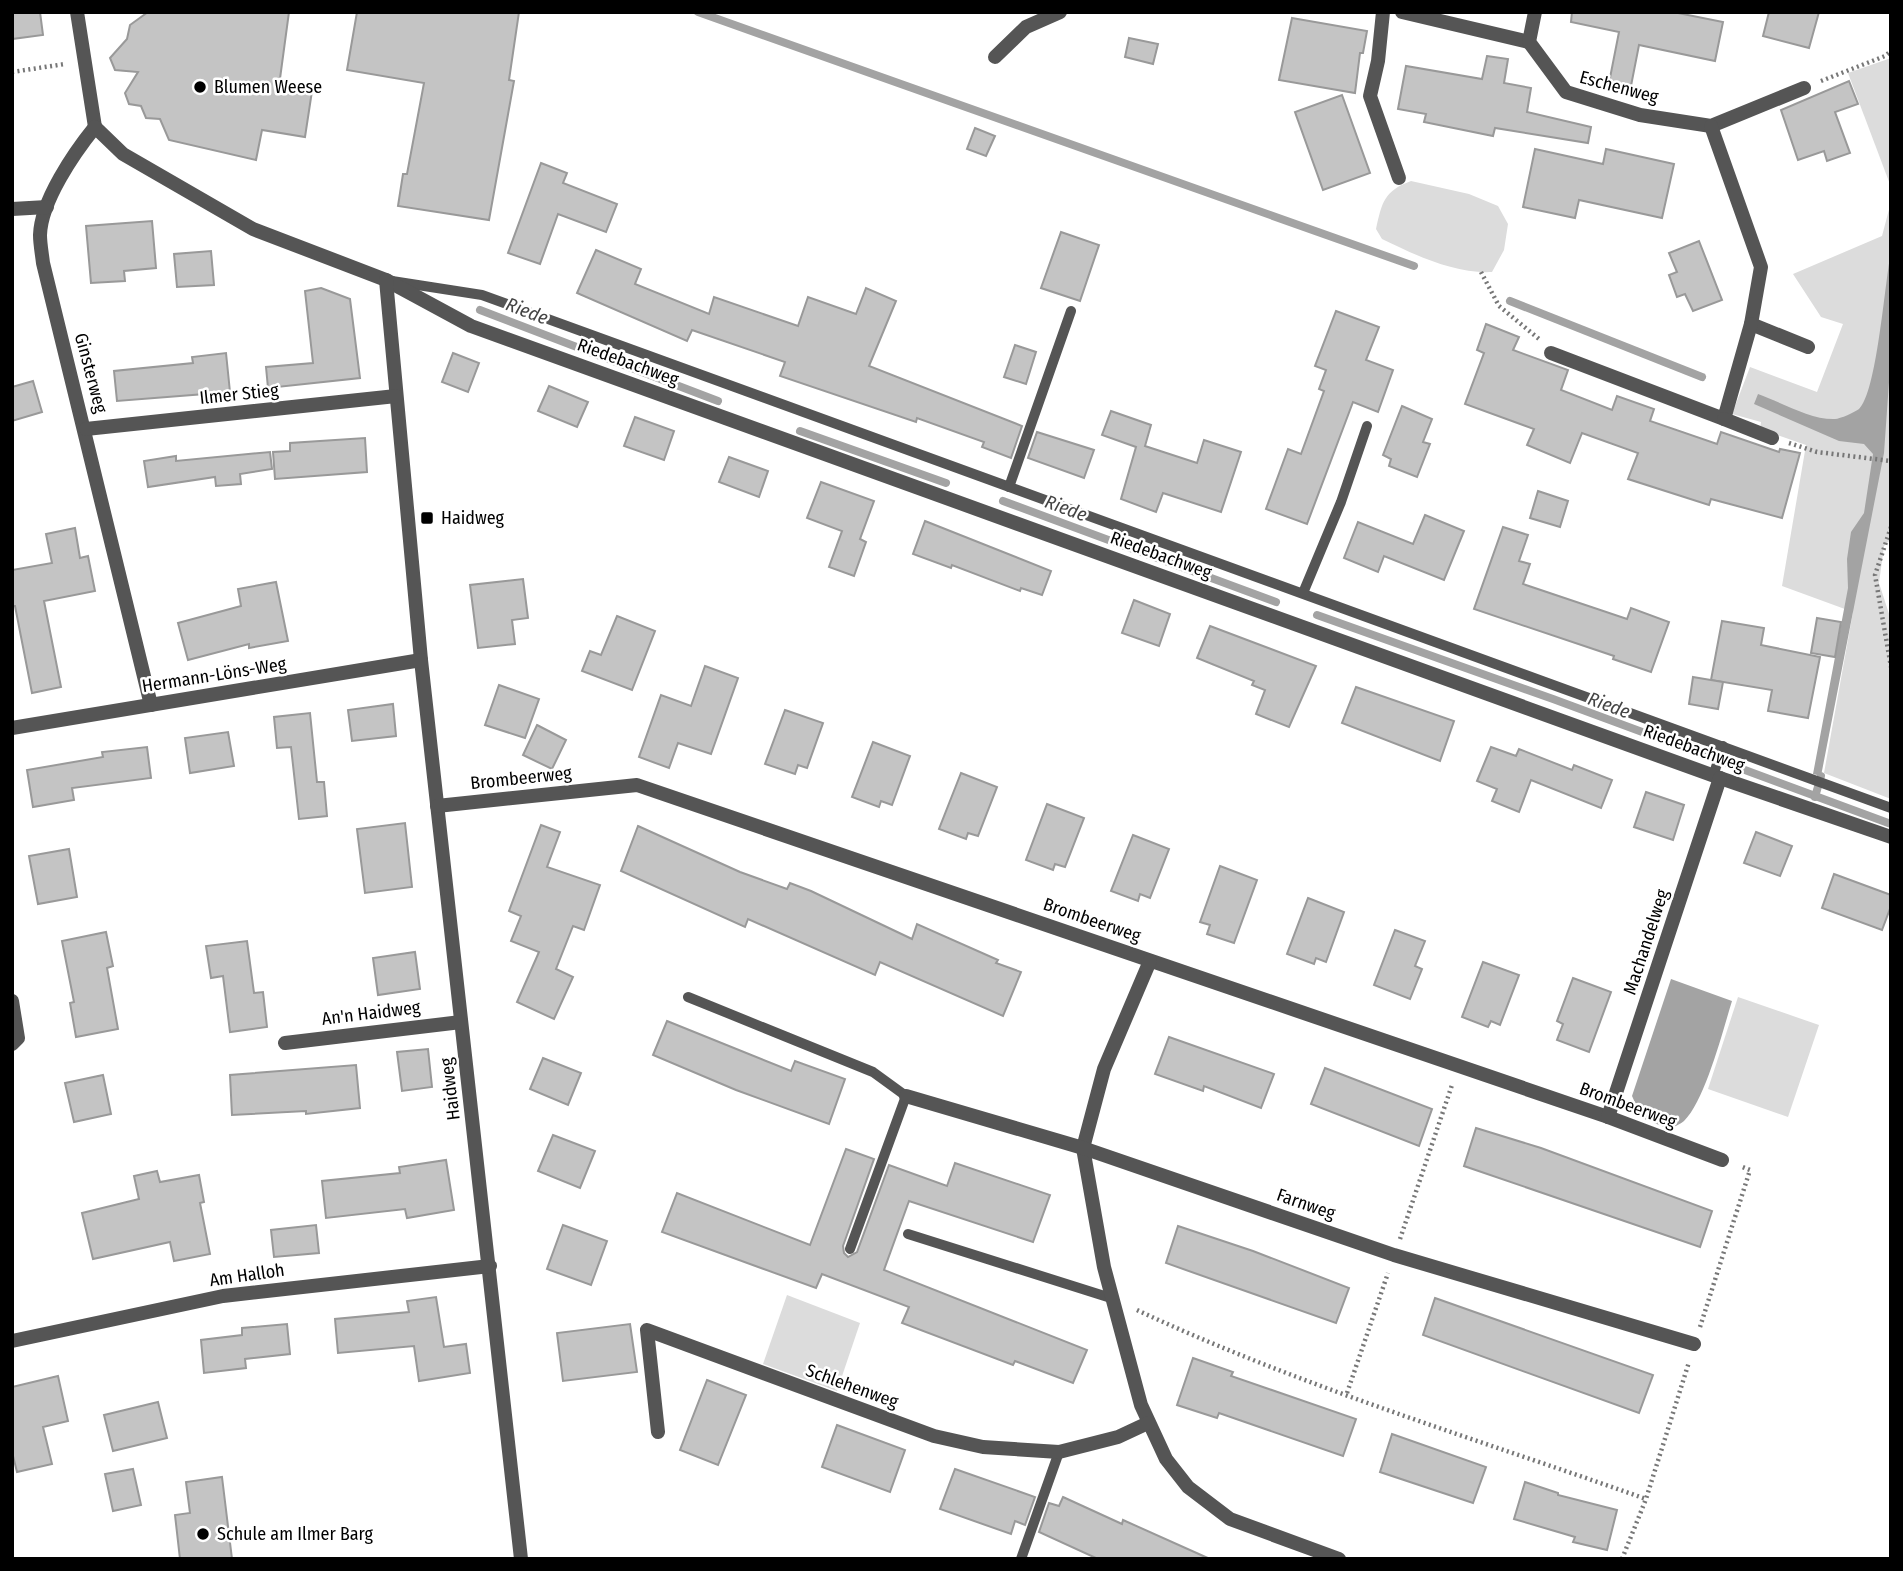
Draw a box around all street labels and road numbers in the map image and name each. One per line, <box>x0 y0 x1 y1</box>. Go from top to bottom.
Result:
street label: Eschenweg <box>1577 66 1661 108</box>
street label: Ginsterweg <box>70 331 112 416</box>
street label: Riedebachweg <box>574 333 682 391</box>
street label: Ilmer Stieg <box>198 379 280 409</box>
street label: Riedebachweg <box>1107 526 1215 584</box>
street label: Hermann-Löns-Weg <box>140 653 288 697</box>
street label: Riedebachweg <box>1640 719 1748 777</box>
street label: Brombeerweg <box>469 762 573 794</box>
street label: Machandelweg <box>1619 886 1674 997</box>
street label: Brombeerweg <box>1040 893 1144 947</box>
street label: An'n Haidweg <box>320 996 422 1030</box>
street label: Haidweg <box>435 1056 465 1122</box>
street label: Brombeerweg <box>1576 1077 1680 1133</box>
street label: Farnweg <box>1274 1184 1339 1224</box>
street label: Am Halloh <box>208 1259 286 1291</box>
street label: Schlehenweg <box>803 1359 902 1413</box>

